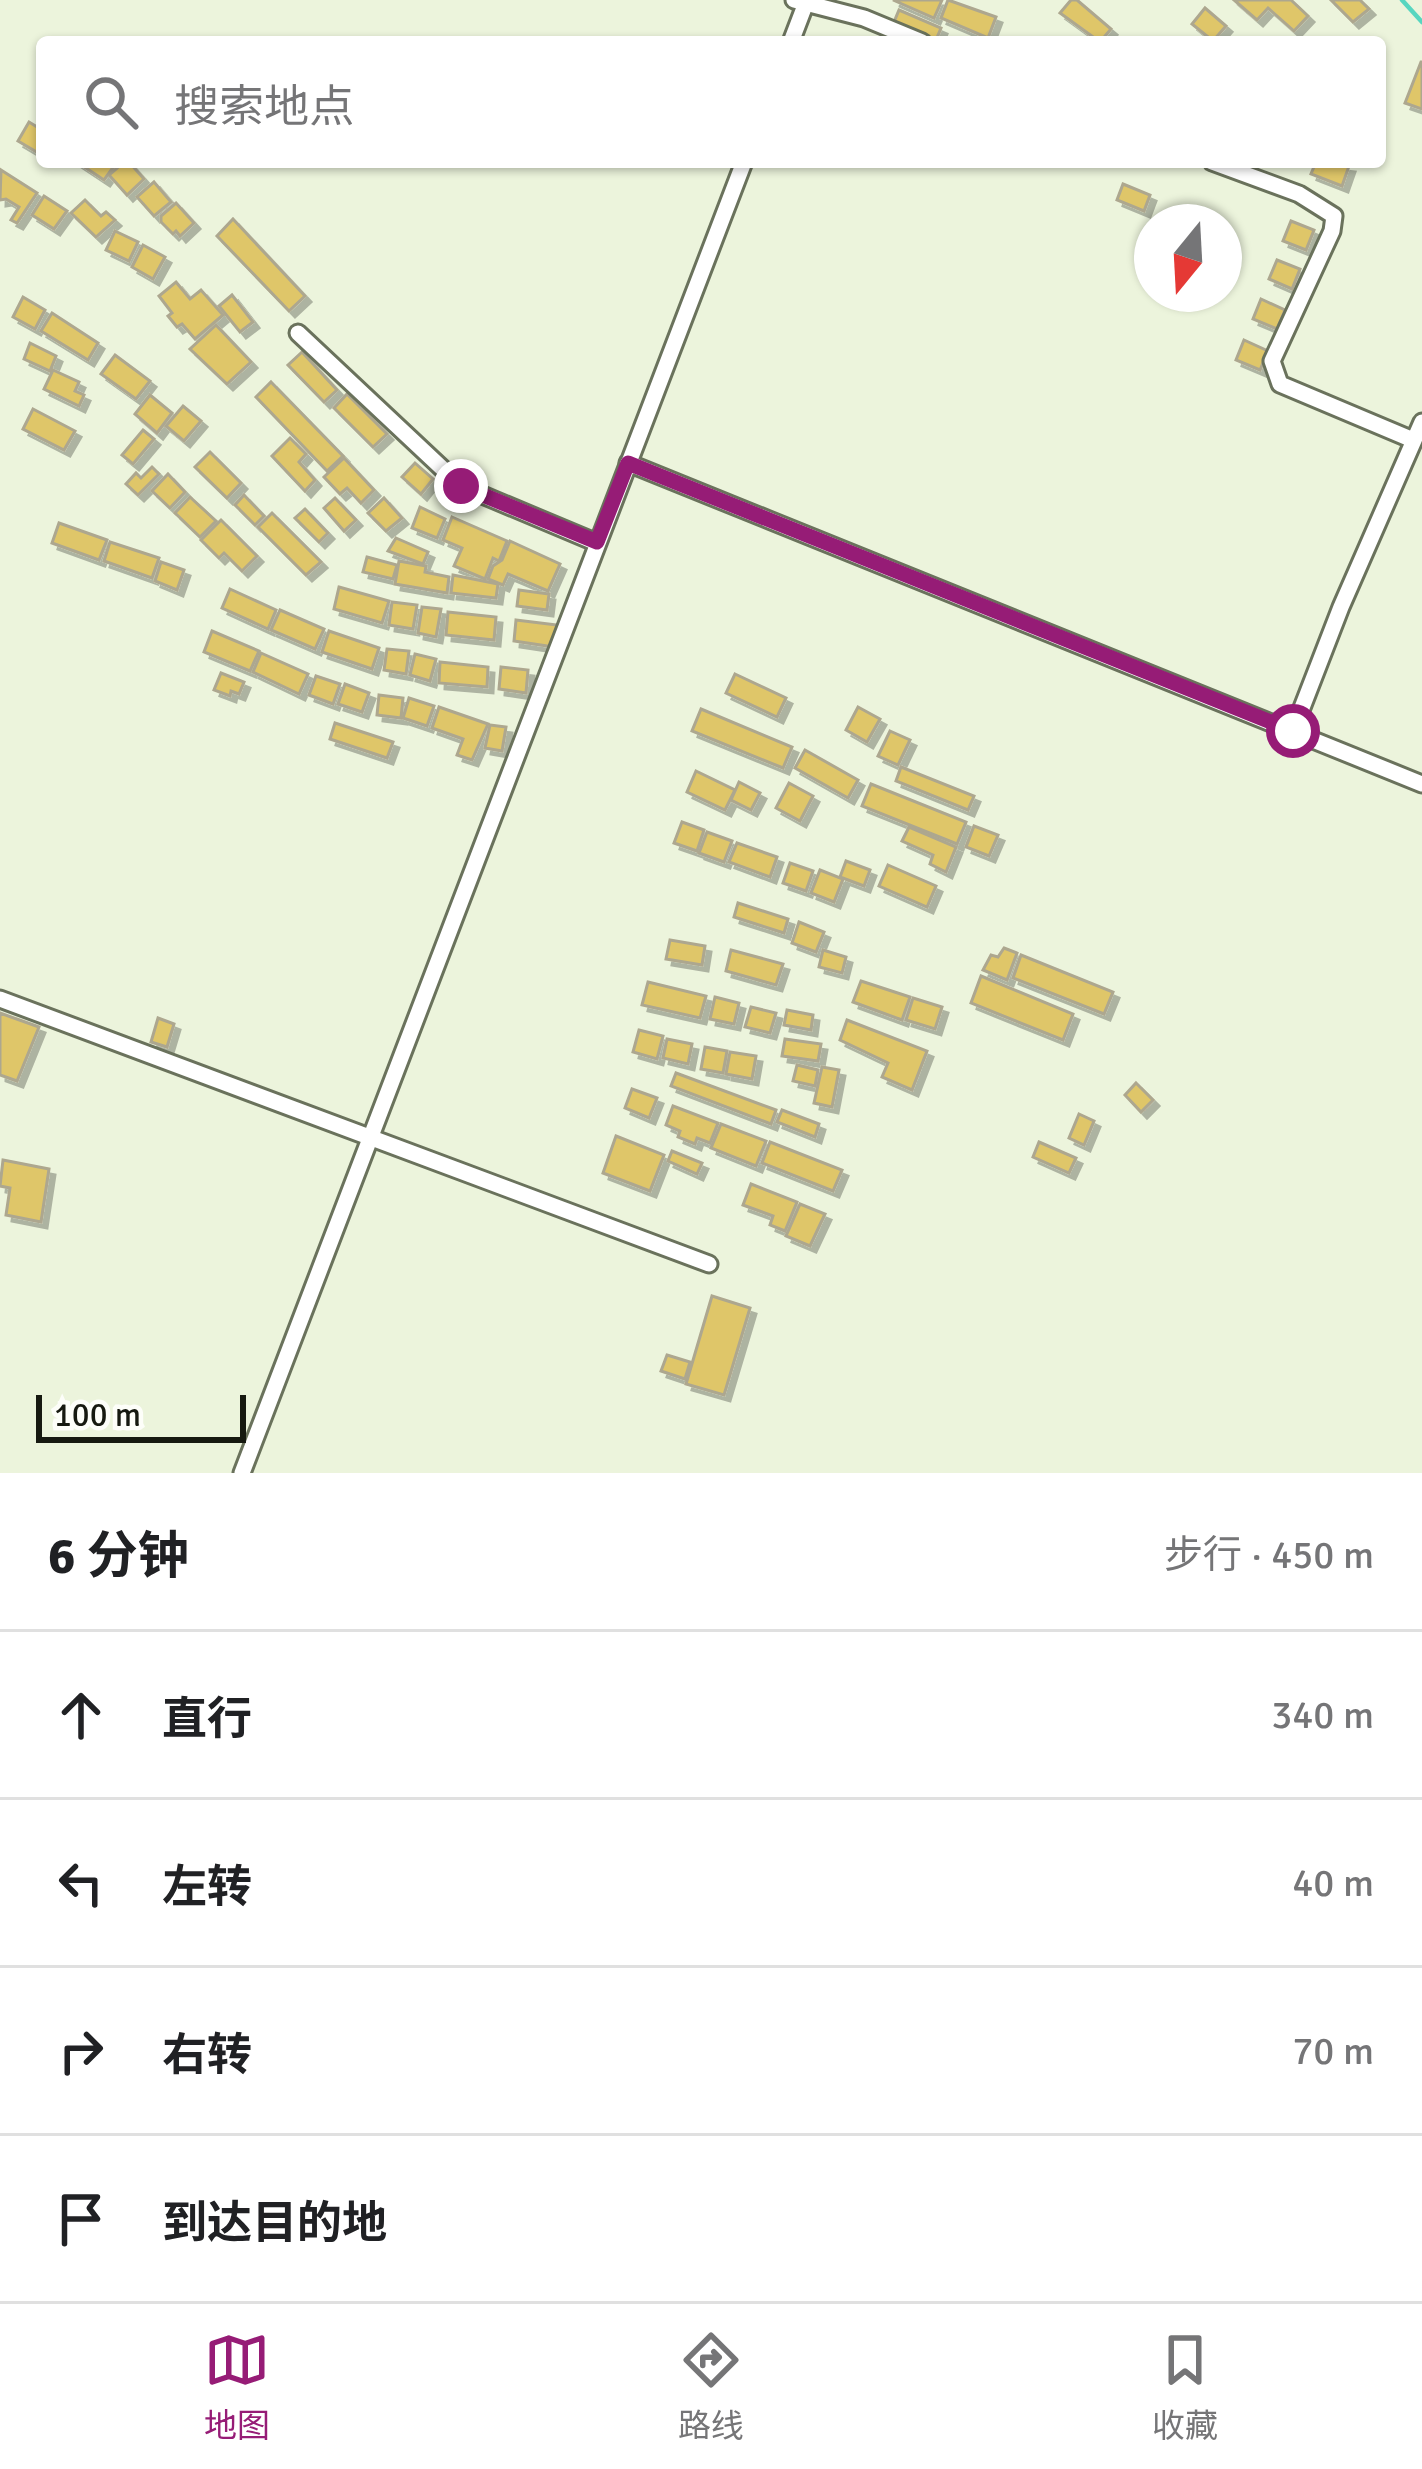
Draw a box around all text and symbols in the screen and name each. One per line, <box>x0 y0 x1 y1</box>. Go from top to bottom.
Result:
search box <box>36 36 1386 168</box>
icon: search <box>78 69 144 135</box>
text: 搜索地点 <box>174 80 354 135</box>
north arrow <box>1134 204 1242 312</box>
route end <box>434 459 488 513</box>
route start <box>1266 704 1320 758</box>
scale bar <box>36 1389 246 1442</box>
text: 100 m <box>54 1395 141 1436</box>
text: 6 分钟 <box>48 1525 189 1588</box>
text: 步行 · 450 m <box>1164 1531 1374 1579</box>
icon: ahead <box>48 1682 114 1748</box>
text: 340 m <box>1271 1691 1374 1739</box>
text: 直行 <box>162 1692 252 1747</box>
icon: left <box>48 1850 114 1916</box>
text: 40 m <box>1292 1859 1374 1907</box>
text: 左转 <box>162 1860 252 1915</box>
icon: right <box>48 2018 114 2084</box>
text: 70 m <box>1292 2027 1374 2075</box>
text: 右转 <box>162 2028 252 2083</box>
icon: arrive <box>48 2186 114 2252</box>
text: 到达目的地 <box>162 2196 387 2251</box>
tab: 地图 <box>204 2327 270 2447</box>
tab: 路线 <box>678 2327 744 2447</box>
tab: 收藏 <box>1152 2327 1218 2447</box>

